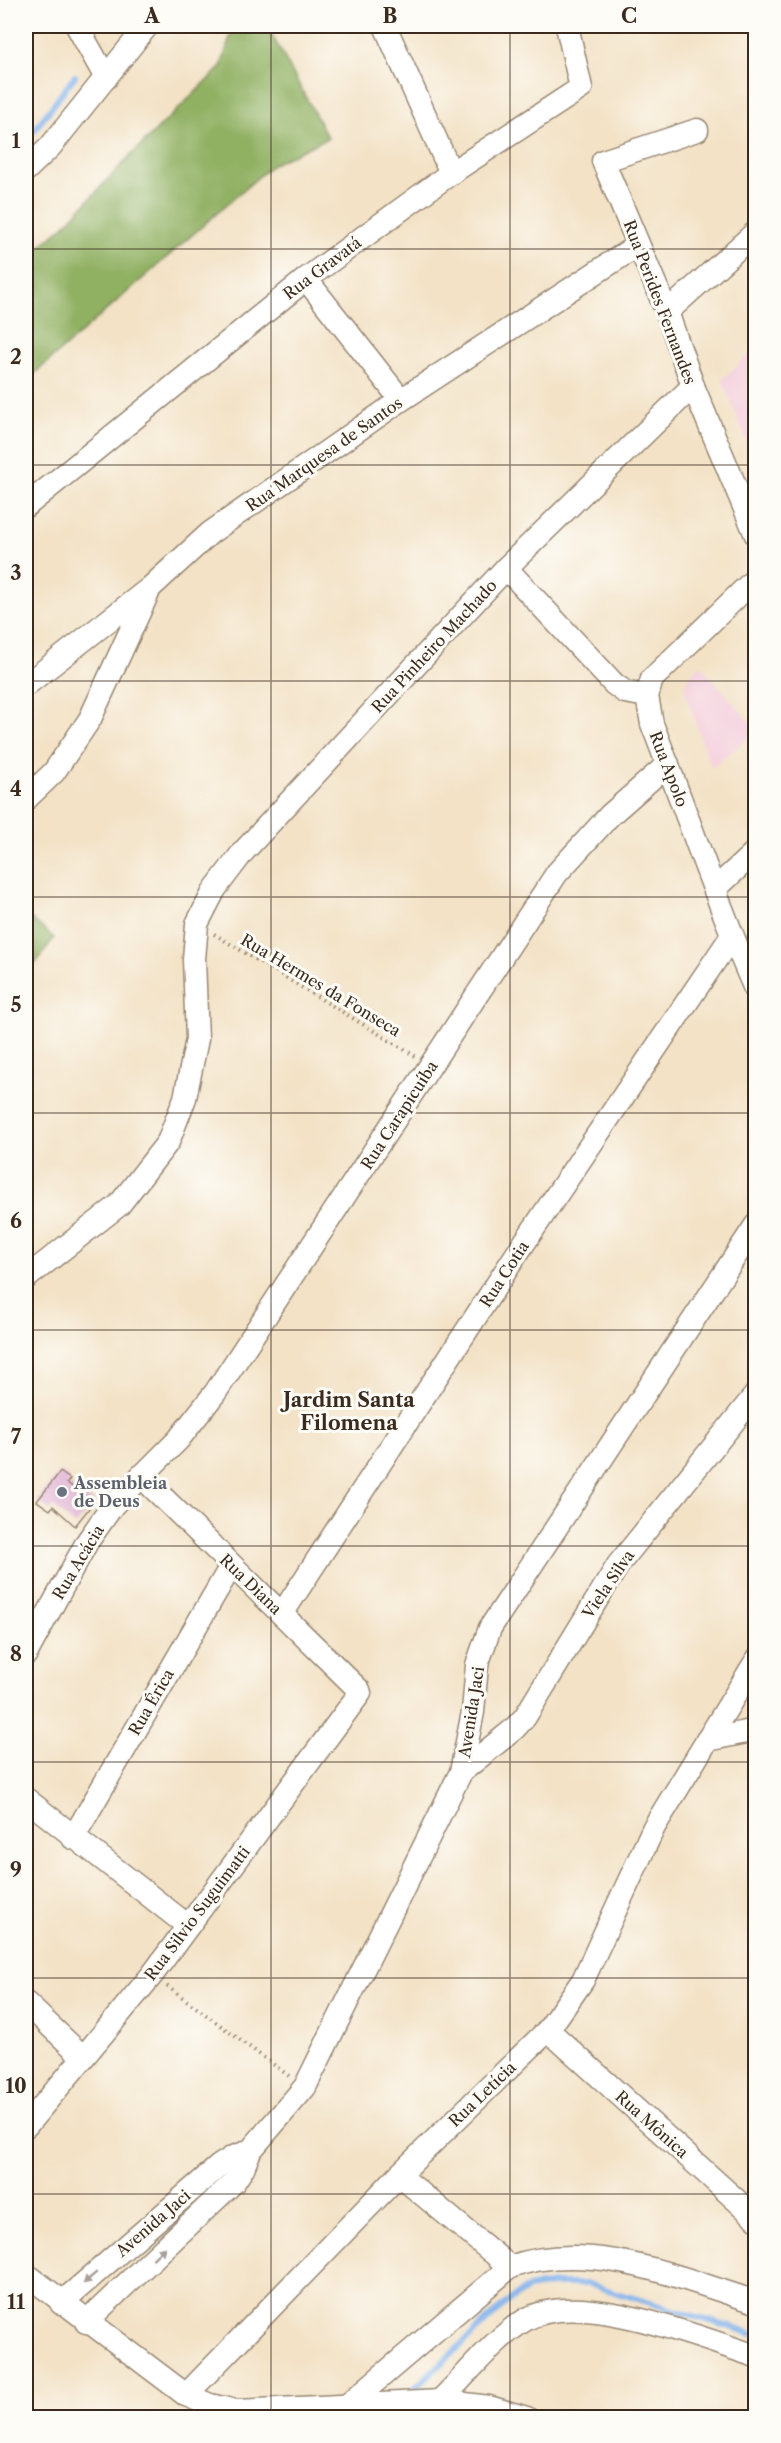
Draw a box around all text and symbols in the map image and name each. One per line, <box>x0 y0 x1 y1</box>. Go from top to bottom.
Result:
text: A <box>143 4 160 28</box>
text: B <box>383 4 398 28</box>
text: C <box>621 4 637 28</box>
text: 1 <box>12 129 21 153</box>
street label: Rua Perides Fernandes <box>619 217 701 387</box>
street label: Rua Gravatá <box>279 232 365 304</box>
text: 2 <box>10 345 22 369</box>
street label: Rua Marquesa de Santos <box>242 392 406 516</box>
text: 3 <box>10 561 22 585</box>
street label: Rua Pinheiro Machado <box>367 575 501 717</box>
street label: Rua Apolo <box>645 728 693 810</box>
text: 4 <box>10 777 22 801</box>
street label: Rua Hermes da Fonseca <box>238 929 405 1041</box>
text: 5 <box>10 993 22 1017</box>
street label: Rua Carapicuíba <box>356 1056 442 1173</box>
text: 6 <box>10 1209 22 1233</box>
street label: Rua Cotia <box>475 1237 533 1311</box>
district label: Jardim Santa Filomena <box>279 1388 415 1435</box>
text: 7 <box>11 1425 22 1449</box>
place label: Assembleia de Deus <box>73 1473 168 1511</box>
marker: Assembleia de Deus <box>55 1485 69 1499</box>
street label: Rua Acácia <box>48 1521 108 1603</box>
street label: Viela Silva <box>577 1545 639 1623</box>
street label: Rua Diana <box>216 1549 287 1619</box>
text: 8 <box>10 1642 22 1666</box>
street label: Rua Érica <box>124 1665 178 1739</box>
street label: Avenida Jaci <box>454 1665 488 1760</box>
street label: Rua Silvio Suguimatti <box>140 1842 254 1984</box>
text: 9 <box>10 1858 22 1882</box>
street label: Rua Letícia <box>444 2057 520 2131</box>
text: 10 <box>5 2074 27 2098</box>
street label: Rua Mônica <box>611 2086 693 2162</box>
street label: Avenida Jaci <box>111 2185 195 2261</box>
one-way arrow <box>151 2247 166 2260</box>
one-way arrow <box>83 2271 98 2284</box>
text: 11 <box>7 2290 25 2314</box>

